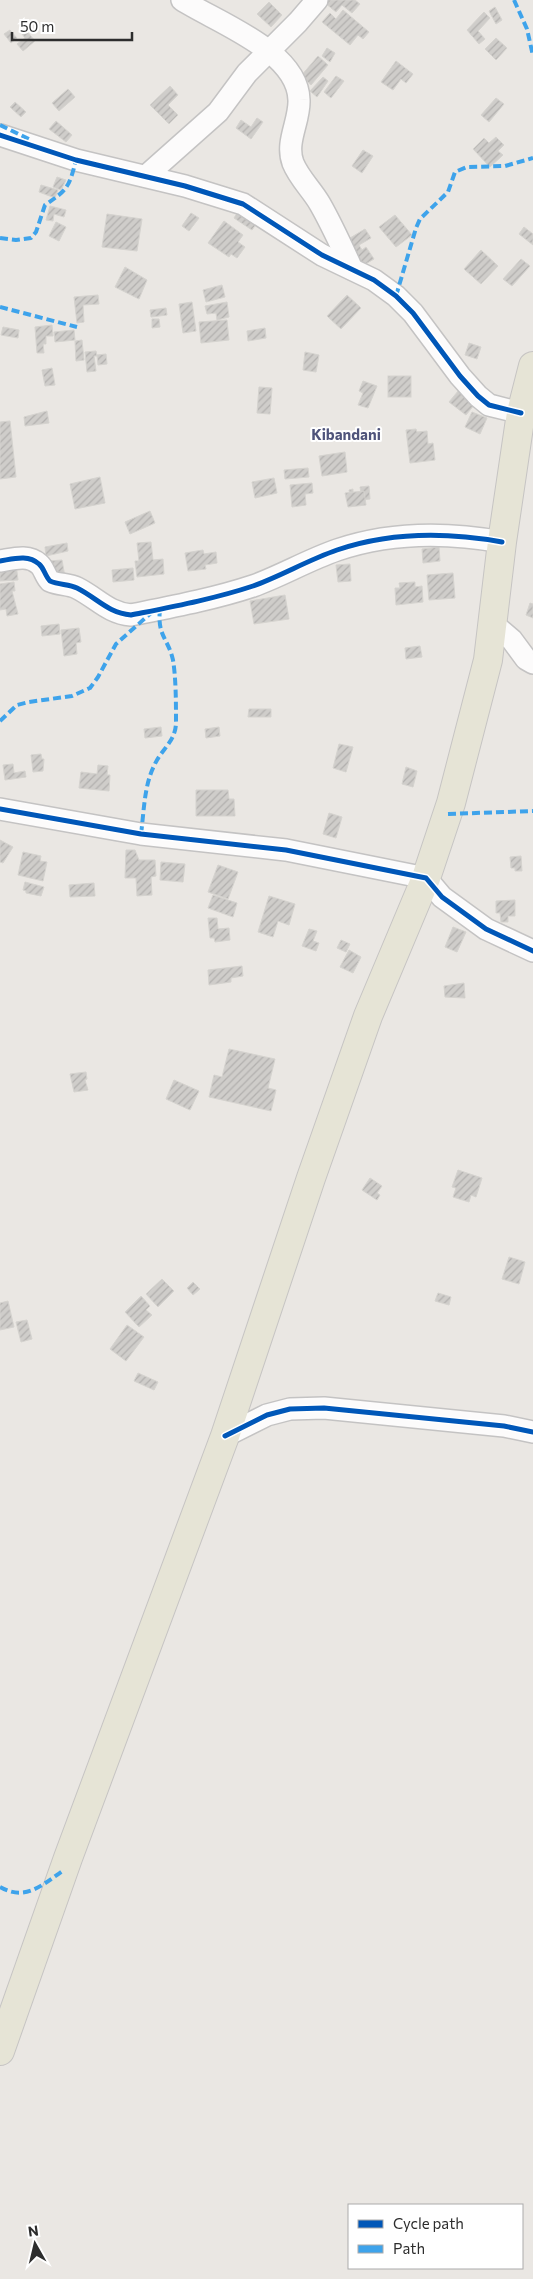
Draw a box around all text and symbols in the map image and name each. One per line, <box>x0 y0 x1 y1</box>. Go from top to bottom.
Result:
scale bar <box>12 10 132 42</box>
text: 50 m <box>20 17 54 35</box>
district label: Kibandani <box>311 425 381 443</box>
legend <box>348 2204 523 2269</box>
text: Cycle path <box>393 2214 464 2232</box>
north arrow <box>10 2219 60 2269</box>
text: N <box>27 2221 40 2240</box>
text: Path <box>393 2239 425 2257</box>

